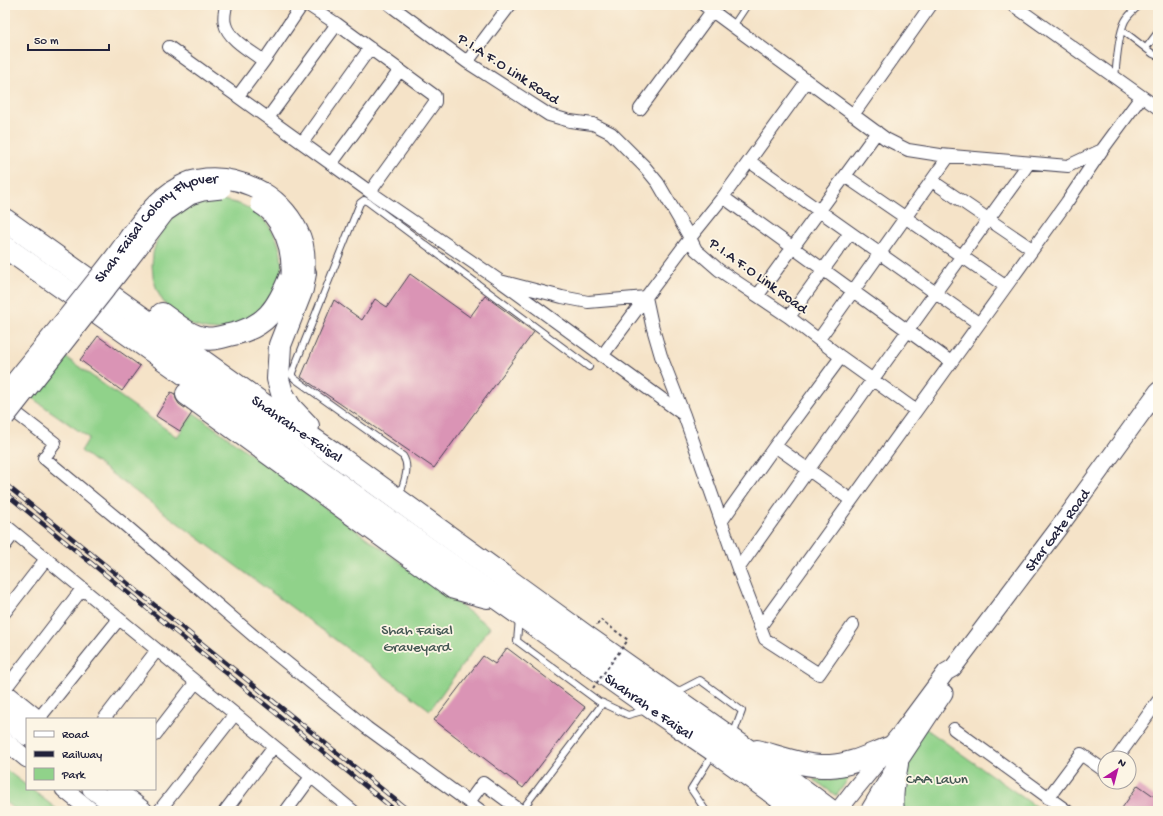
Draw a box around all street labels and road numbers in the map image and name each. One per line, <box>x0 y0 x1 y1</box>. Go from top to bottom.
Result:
street label: P.I.A F.O Link Road <box>453 30 563 110</box>
street label: Shah Faisal Colony Flyover <box>91 171 220 287</box>
street label: P.I.A F.O Link Road <box>704 234 812 319</box>
street label: Shahrah-e-Faisal <box>247 392 345 468</box>
street label: Star Gate Road <box>1022 485 1096 576</box>
street label: Shahrah e Faisal <box>600 670 696 745</box>

